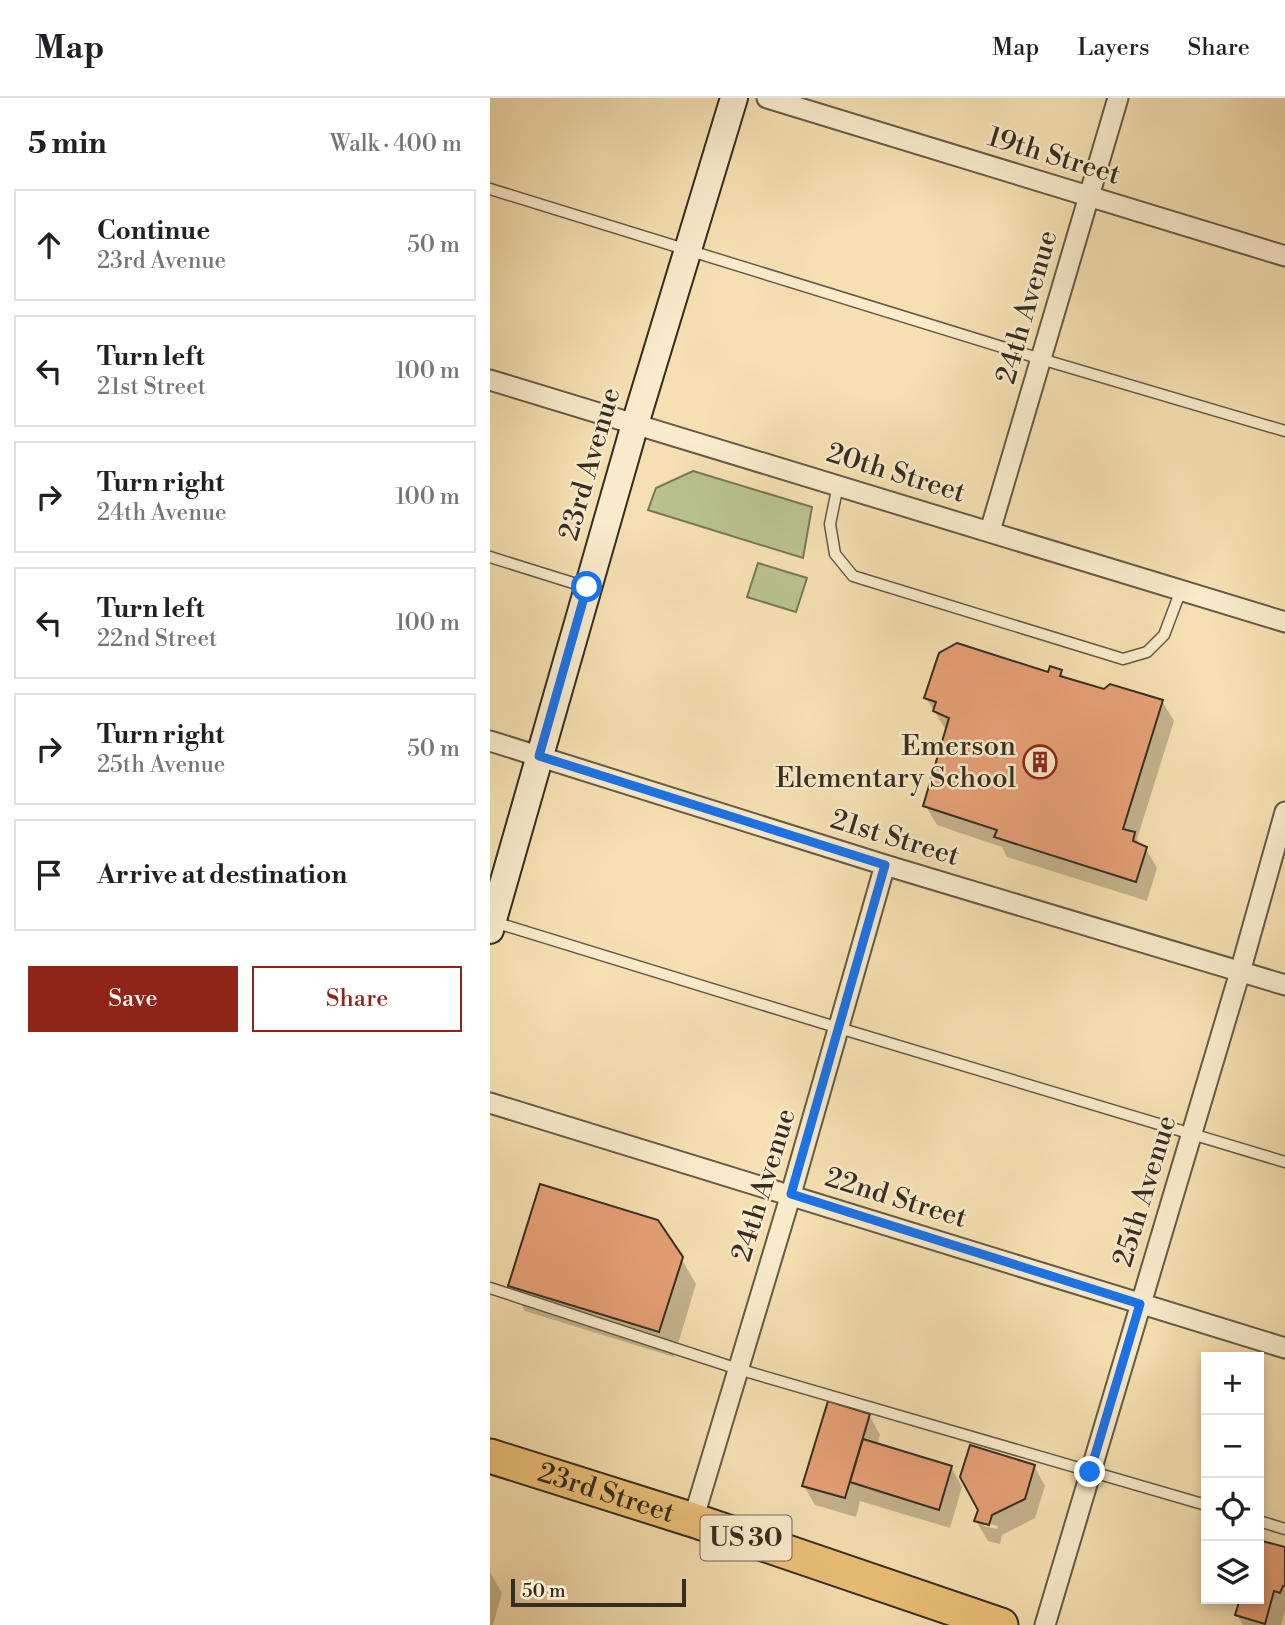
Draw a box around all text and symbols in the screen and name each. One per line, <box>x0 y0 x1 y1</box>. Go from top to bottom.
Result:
text: Map <box>35 28 104 69</box>
text: Map <box>992 33 1039 63</box>
text: Layers <box>1077 33 1149 63</box>
text: Share <box>1187 33 1250 63</box>
street label: 19th Street <box>983 119 1125 193</box>
text: 5 min <box>28 125 107 163</box>
text: Walk · 400 m <box>330 130 462 158</box>
text: Continue <box>97 215 210 247</box>
icon: ahead <box>30 226 68 264</box>
street label: 24th Avenue <box>988 226 1066 388</box>
text: 50 m <box>407 231 460 259</box>
text: 23rd Avenue <box>97 247 226 275</box>
text: Turn left <box>97 341 205 373</box>
icon: left <box>30 352 68 390</box>
text: 100 m <box>395 357 460 385</box>
text: 21st Street <box>97 373 206 401</box>
street label: 23rd Avenue <box>552 384 628 544</box>
street label: 20th Street <box>822 435 970 511</box>
text: Turn right <box>97 467 225 499</box>
icon: right <box>30 478 68 516</box>
text: 100 m <box>395 483 460 511</box>
text: 24th Avenue <box>97 499 227 527</box>
route start <box>571 571 602 602</box>
text: Turn left <box>97 593 205 625</box>
icon: left <box>30 604 68 642</box>
text: 100 m <box>395 609 460 637</box>
text: 22nd Street <box>97 625 217 653</box>
text: Turn right <box>97 719 225 751</box>
place label: Emerson Elementary School <box>775 729 1016 796</box>
icon: right <box>30 730 68 768</box>
text: 50 m <box>407 735 460 763</box>
building icon: Emerson Elementary School <box>1021 743 1059 781</box>
text: 25th Avenue <box>97 751 225 779</box>
street label: 21st Street <box>826 802 964 874</box>
icon: arrive <box>30 856 68 894</box>
text: Arrive at destination <box>97 859 347 891</box>
button: Save <box>28 966 238 1032</box>
button: Share <box>252 966 462 1032</box>
street label: 24th Avenue <box>724 1104 804 1266</box>
street label: 25th Avenue <box>1105 1111 1185 1271</box>
street label: 22nd Street <box>821 1160 971 1236</box>
map controls <box>1201 1352 1264 1604</box>
button: + <box>1201 1352 1264 1415</box>
button: − <box>1201 1415 1264 1478</box>
street label: 23rd Street <box>534 1455 679 1531</box>
route end <box>1074 1456 1105 1487</box>
button: locate <box>1201 1478 1264 1541</box>
road number: US 30 <box>700 1516 792 1560</box>
button: layers <box>1201 1541 1264 1604</box>
scale bar <box>511 1576 686 1608</box>
text: 50 m <box>522 1579 566 1603</box>

